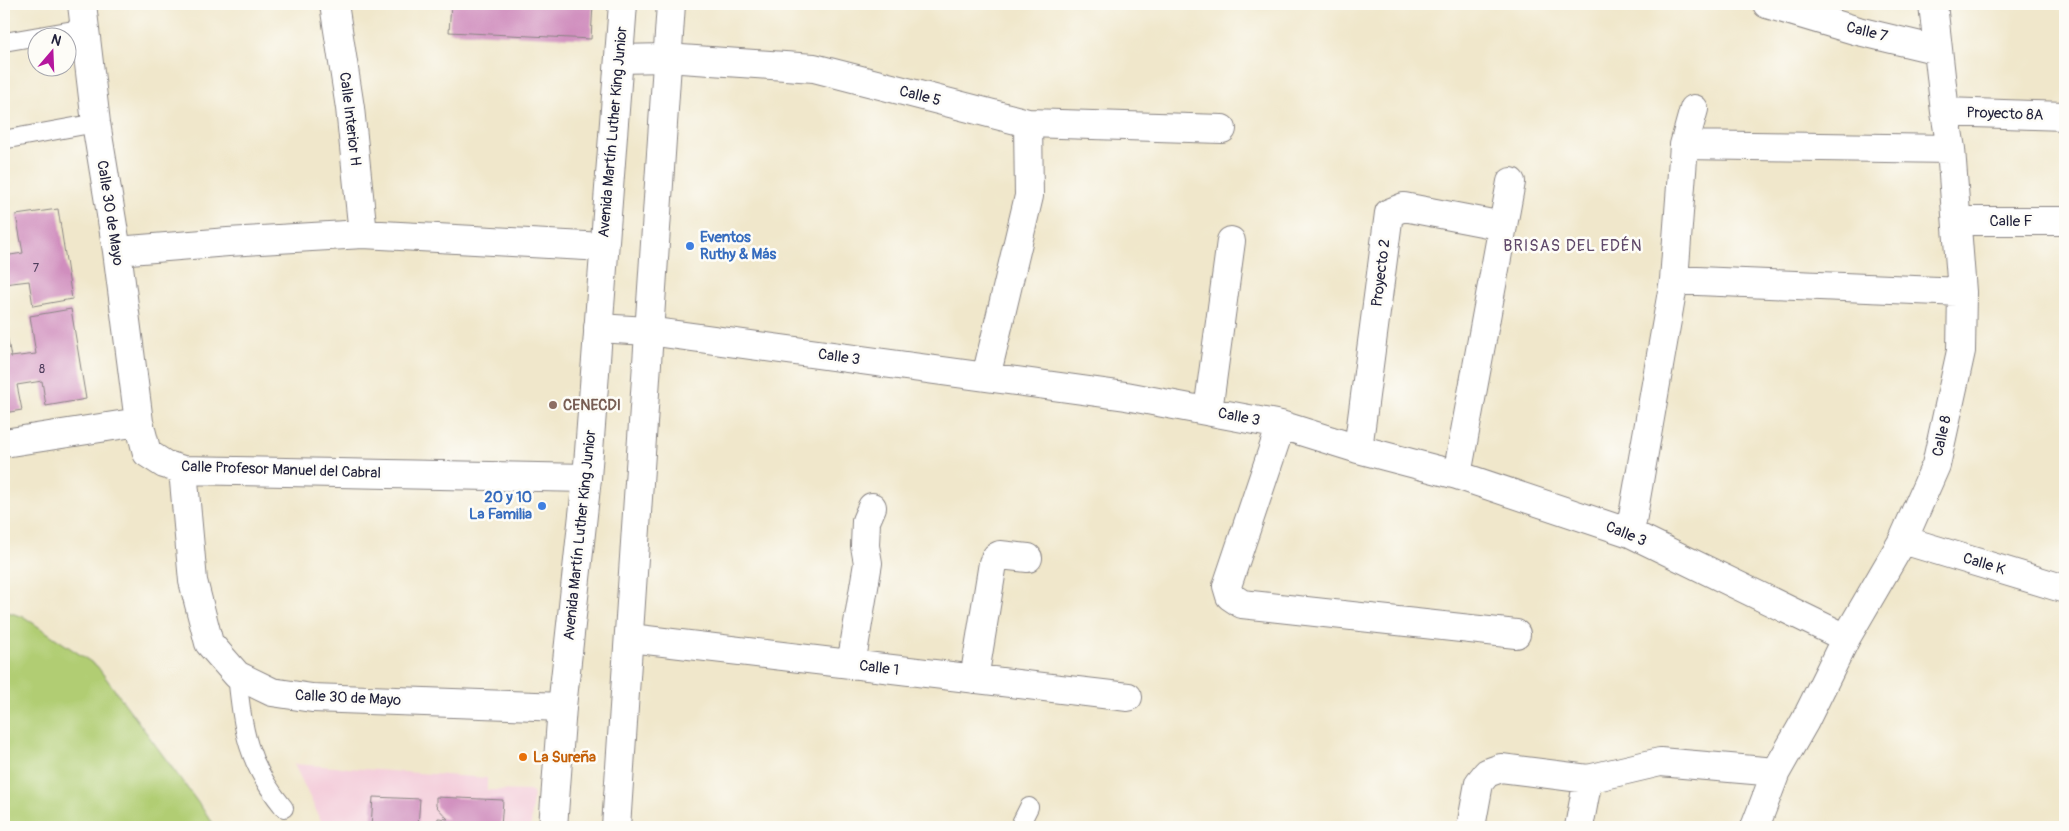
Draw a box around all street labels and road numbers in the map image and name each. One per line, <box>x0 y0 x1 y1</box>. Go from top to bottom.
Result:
street label: Calle 7 <box>1844 18 1890 46</box>
street label: Avenida Martín Luther King Junior <box>594 25 632 238</box>
street label: Calle Interior H <box>335 71 365 167</box>
street label: Calle 5 <box>897 82 943 110</box>
street label: Proyecto 8A <box>1966 103 2044 125</box>
street label: Calle 30 de Mayo <box>92 159 128 267</box>
street label: Calle F <box>1989 212 2033 231</box>
street label: Proyecto 2 <box>1367 238 1395 308</box>
street label: Calle 3 <box>817 345 861 369</box>
street label: Calle 3 <box>1216 404 1262 430</box>
street label: Calle 8 <box>1928 413 1956 458</box>
street label: Avenida Martín Luther King Junior <box>559 428 601 641</box>
street label: Calle Profesor Manuel del Cabral <box>181 457 381 483</box>
street label: Calle 3 <box>1603 517 1649 551</box>
street label: Calle K <box>1961 549 2007 579</box>
street label: Calle 1 <box>858 656 900 680</box>
street label: Calle 30 de Mayo <box>294 686 402 710</box>

